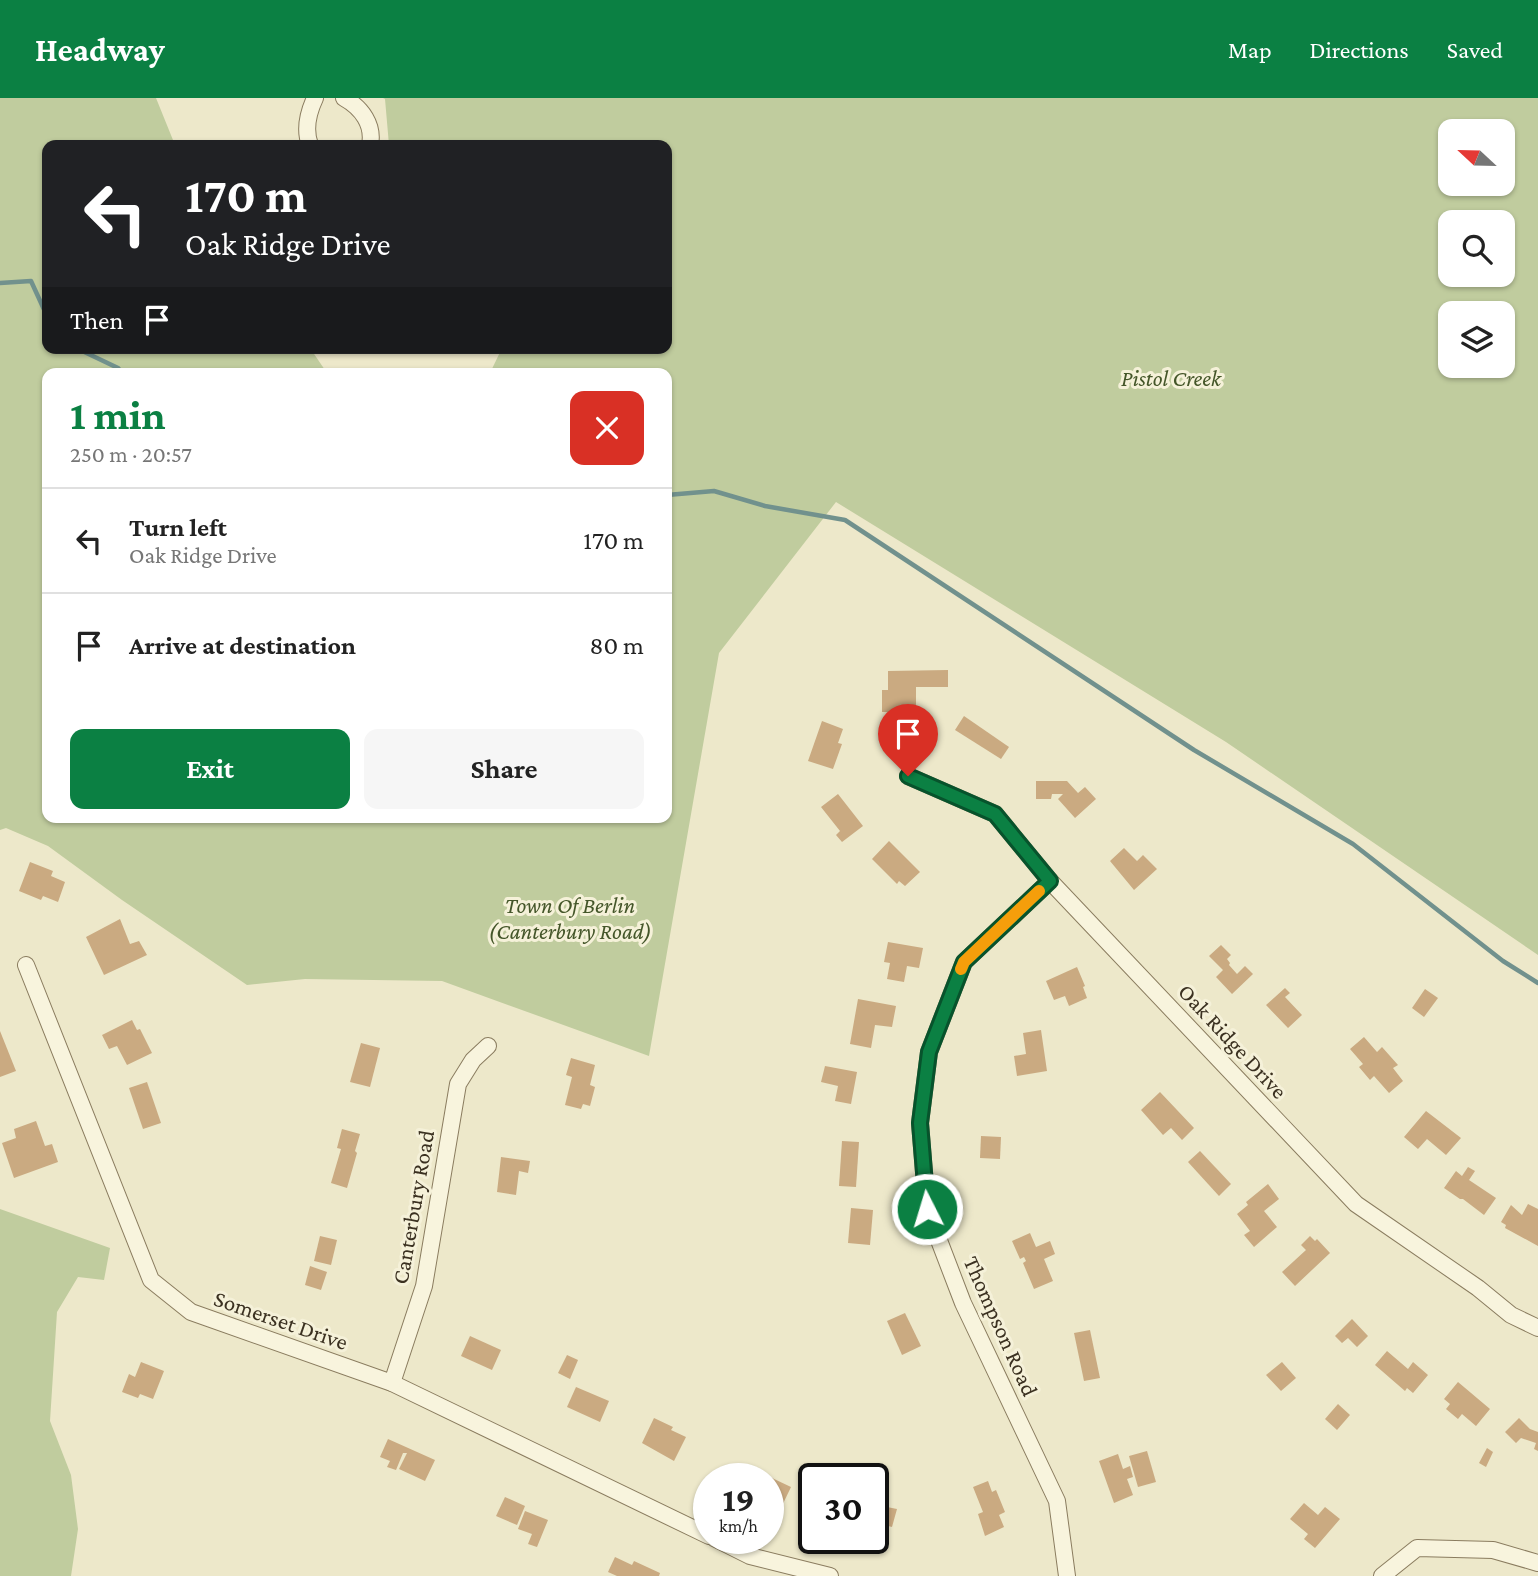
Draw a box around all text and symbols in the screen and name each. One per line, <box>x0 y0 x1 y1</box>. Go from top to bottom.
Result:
text: Headway <box>35 31 165 68</box>
text: Map <box>1228 36 1272 63</box>
text: Directions <box>1310 36 1409 63</box>
text: Saved <box>1447 36 1503 63</box>
north arrow <box>1438 119 1516 196</box>
map controls <box>1438 119 1515 378</box>
icon: left <box>70 168 161 259</box>
text: 170 m <box>185 168 307 223</box>
button: search <box>1438 210 1515 287</box>
text: Oak Ridge Drive <box>185 226 390 262</box>
icon: arrive <box>138 301 176 339</box>
button: layers <box>1438 301 1515 378</box>
text: Then <box>70 306 124 335</box>
park label: Pistol Creek <box>1121 365 1222 391</box>
text: 1 min <box>70 391 166 438</box>
button: close <box>570 391 644 465</box>
text: 250 m · 20:57 <box>70 441 192 467</box>
text: Turn left <box>129 513 227 542</box>
icon: left <box>70 522 108 560</box>
text: 170 m <box>583 526 644 555</box>
text: Oak Ridge Drive <box>129 542 277 568</box>
icon: arrive <box>70 627 108 665</box>
text: Arrive at destination <box>129 631 356 660</box>
text: 80 m <box>590 631 644 660</box>
pin <box>878 704 938 776</box>
icon: arrive <box>889 715 927 753</box>
button: Exit <box>70 729 350 809</box>
button: Share <box>364 729 644 809</box>
park label: Town Of Berlin (Canterbury Road) <box>488 892 652 945</box>
street label: Oak Ridge Drive <box>1173 978 1293 1104</box>
street label: Canterbury Road <box>387 1128 439 1286</box>
position arrow <box>890 1172 964 1246</box>
street label: Thompson Road <box>959 1252 1043 1400</box>
street label: Somerset Drive <box>211 1285 351 1355</box>
speed limit sign: 30 <box>798 1463 889 1554</box>
text: 19 <box>722 1480 755 1519</box>
text: km/h <box>719 1516 758 1536</box>

